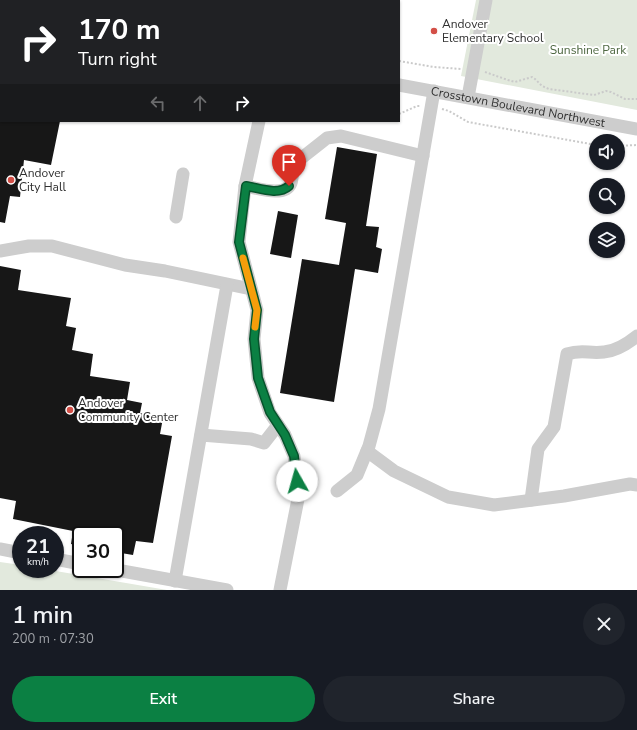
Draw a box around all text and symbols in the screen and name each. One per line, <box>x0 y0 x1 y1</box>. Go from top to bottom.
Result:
text: 170 m <box>78 11 161 49</box>
icon: right <box>12 16 64 68</box>
place label: Andover Elementary School <box>442 16 544 46</box>
marker: Andover Elementary School <box>429 26 439 36</box>
park label: Sunshine Park <box>550 42 627 58</box>
text: Turn right <box>78 47 157 71</box>
street label: Crosstown Boulevard Northwest <box>430 83 607 131</box>
icon: left <box>147 92 169 114</box>
icon: ahead <box>189 92 211 114</box>
icon: right <box>231 92 253 114</box>
map controls <box>589 134 625 258</box>
button: sound <box>589 134 625 170</box>
pin <box>272 145 306 186</box>
icon: arrive <box>278 151 300 173</box>
place label: Andover City Hall <box>19 165 66 195</box>
marker: Andover City Hall <box>6 175 16 185</box>
button: search <box>589 178 625 214</box>
button: layers <box>589 222 625 258</box>
place label: Andover Community Center <box>78 395 179 425</box>
marker: Andover Community Center <box>65 405 75 415</box>
position arrow <box>276 460 318 502</box>
speed limit sign: 30 <box>72 526 124 578</box>
text: 21 <box>26 533 50 560</box>
text: km/h <box>27 555 49 569</box>
text: 1 min <box>12 599 73 631</box>
button: close <box>583 603 625 645</box>
text: 200 m · 07:30 <box>12 630 94 648</box>
button: Exit <box>12 676 315 722</box>
button: Share <box>323 676 625 722</box>

